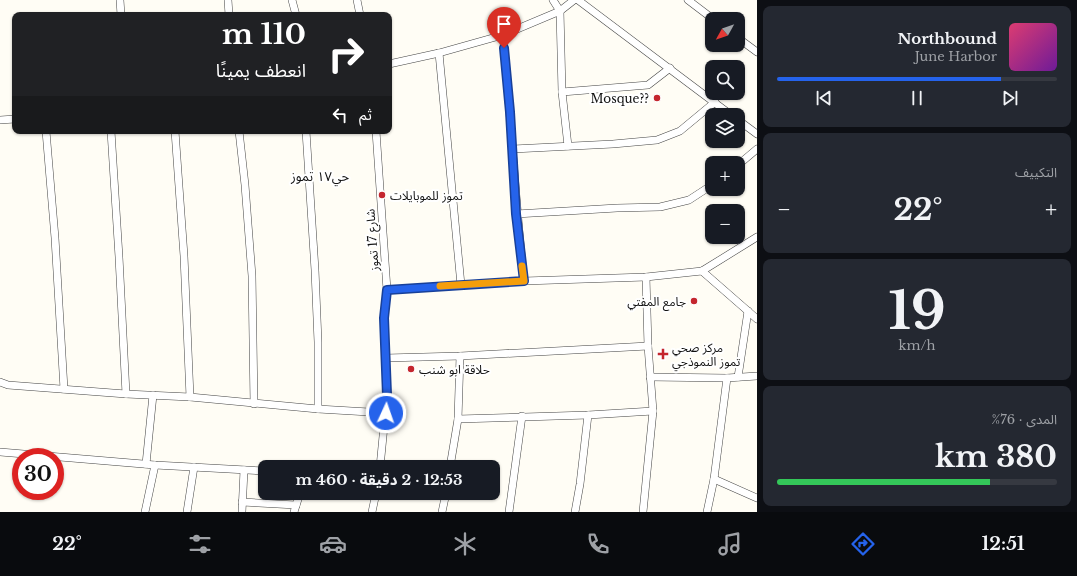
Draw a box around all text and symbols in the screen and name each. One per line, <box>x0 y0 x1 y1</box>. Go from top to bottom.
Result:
pin <box>487 7.0 521 48</box>
north arrow <box>705 12 745 52</box>
map controls <box>705 12 745 244</box>
icon: arrive <box>493 13 515 35</box>
text: 110 m <box>222 17 306 52</box>
icon: right <box>320 28 372 80</box>
text: Northbound <box>898 29 997 48</box>
text: June Harbor <box>915 48 997 65</box>
text: انعطف يمينًا <box>216 60 306 82</box>
button: search <box>705 60 745 100</box>
icon: previous <box>813 87 835 109</box>
icon: pause <box>906 87 928 109</box>
icon: next <box>999 87 1021 109</box>
place label: Mosque?? <box>591 91 649 106</box>
marker: Mosque?? <box>652 93 662 103</box>
icon: left <box>329 104 351 126</box>
text: ثم <box>359 105 372 124</box>
button: layers <box>705 108 745 148</box>
button: + <box>705 156 745 196</box>
text: التكييف <box>1015 164 1057 181</box>
district label: حي۱۷ تموز <box>290 168 349 187</box>
place label: تموز للموبايلات <box>390 188 463 203</box>
marker: تموز للموبايلات <box>377 190 387 200</box>
text: 22° <box>893 191 942 228</box>
text: − <box>777 196 791 223</box>
text: + <box>1045 196 1057 223</box>
button: − <box>705 204 745 244</box>
street label: شارع 17 تموز <box>362 208 384 273</box>
text: 19 <box>888 279 946 343</box>
place label: جامع المفتي <box>627 294 686 311</box>
marker: جامع المفتي <box>689 296 699 306</box>
text: km/h <box>899 337 935 354</box>
place label: مركز صحي تموز النموذجي <box>672 340 741 371</box>
marker: مركز صحي تموز النموذجي <box>657 348 669 360</box>
place label: حلاقة ابو شنب <box>419 362 490 377</box>
marker: حلاقة ابو شنب <box>406 364 416 374</box>
position arrow <box>365 392 407 434</box>
text: المدى · 76% <box>991 411 1057 428</box>
text: 380 km <box>935 438 1057 475</box>
speed limit sign: 30 <box>12 448 64 500</box>
text: 12:53 · 2 دقيقة · 460 m <box>296 470 462 489</box>
icon: filters <box>186 530 214 558</box>
icon: car <box>319 530 347 558</box>
icon: climate <box>451 530 479 558</box>
icon: phone <box>584 530 612 558</box>
icon: music <box>716 530 744 558</box>
icon: directions <box>849 530 877 558</box>
text: 22° <box>52 533 82 555</box>
text: 12:51 <box>981 533 1025 555</box>

